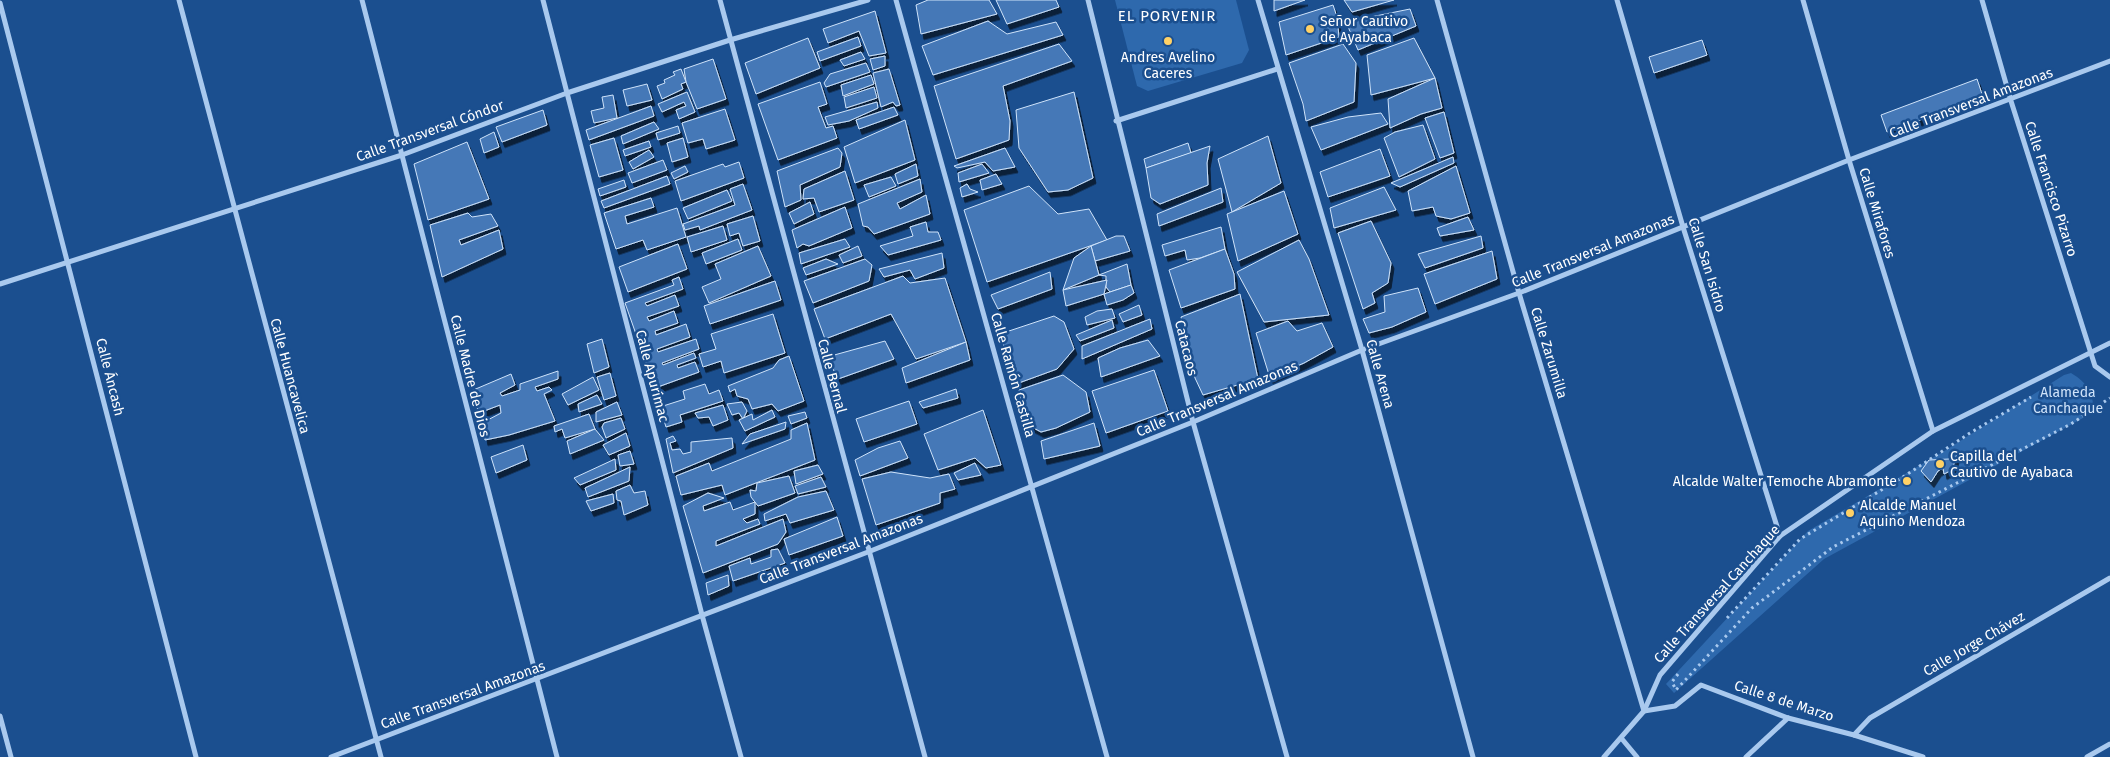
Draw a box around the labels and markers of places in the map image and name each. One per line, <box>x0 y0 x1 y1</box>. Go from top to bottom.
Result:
place label: Señor Cautivo de Ayabaca <box>1320 13 1408 46</box>
marker: Señor Cautivo de Ayabaca <box>1304 23 1316 35</box>
marker: Andres Avelino Caceres <box>1162 35 1174 47</box>
place label: Andres Avelino Caceres <box>1121 49 1215 82</box>
place label: Capilla del Cautivo de Ayabaca <box>1950 448 2073 481</box>
marker: Capilla del Cautivo de Ayabaca <box>1934 458 1946 470</box>
place label: Alcalde Walter Temoche Abramonte <box>1673 473 1897 490</box>
marker: Alcalde Walter Temoche Abramonte <box>1901 475 1913 487</box>
place label: Alcalde Manuel Aquino Mendoza <box>1860 497 1965 530</box>
marker: Alcalde Manuel Aquino Mendoza <box>1844 507 1856 519</box>

